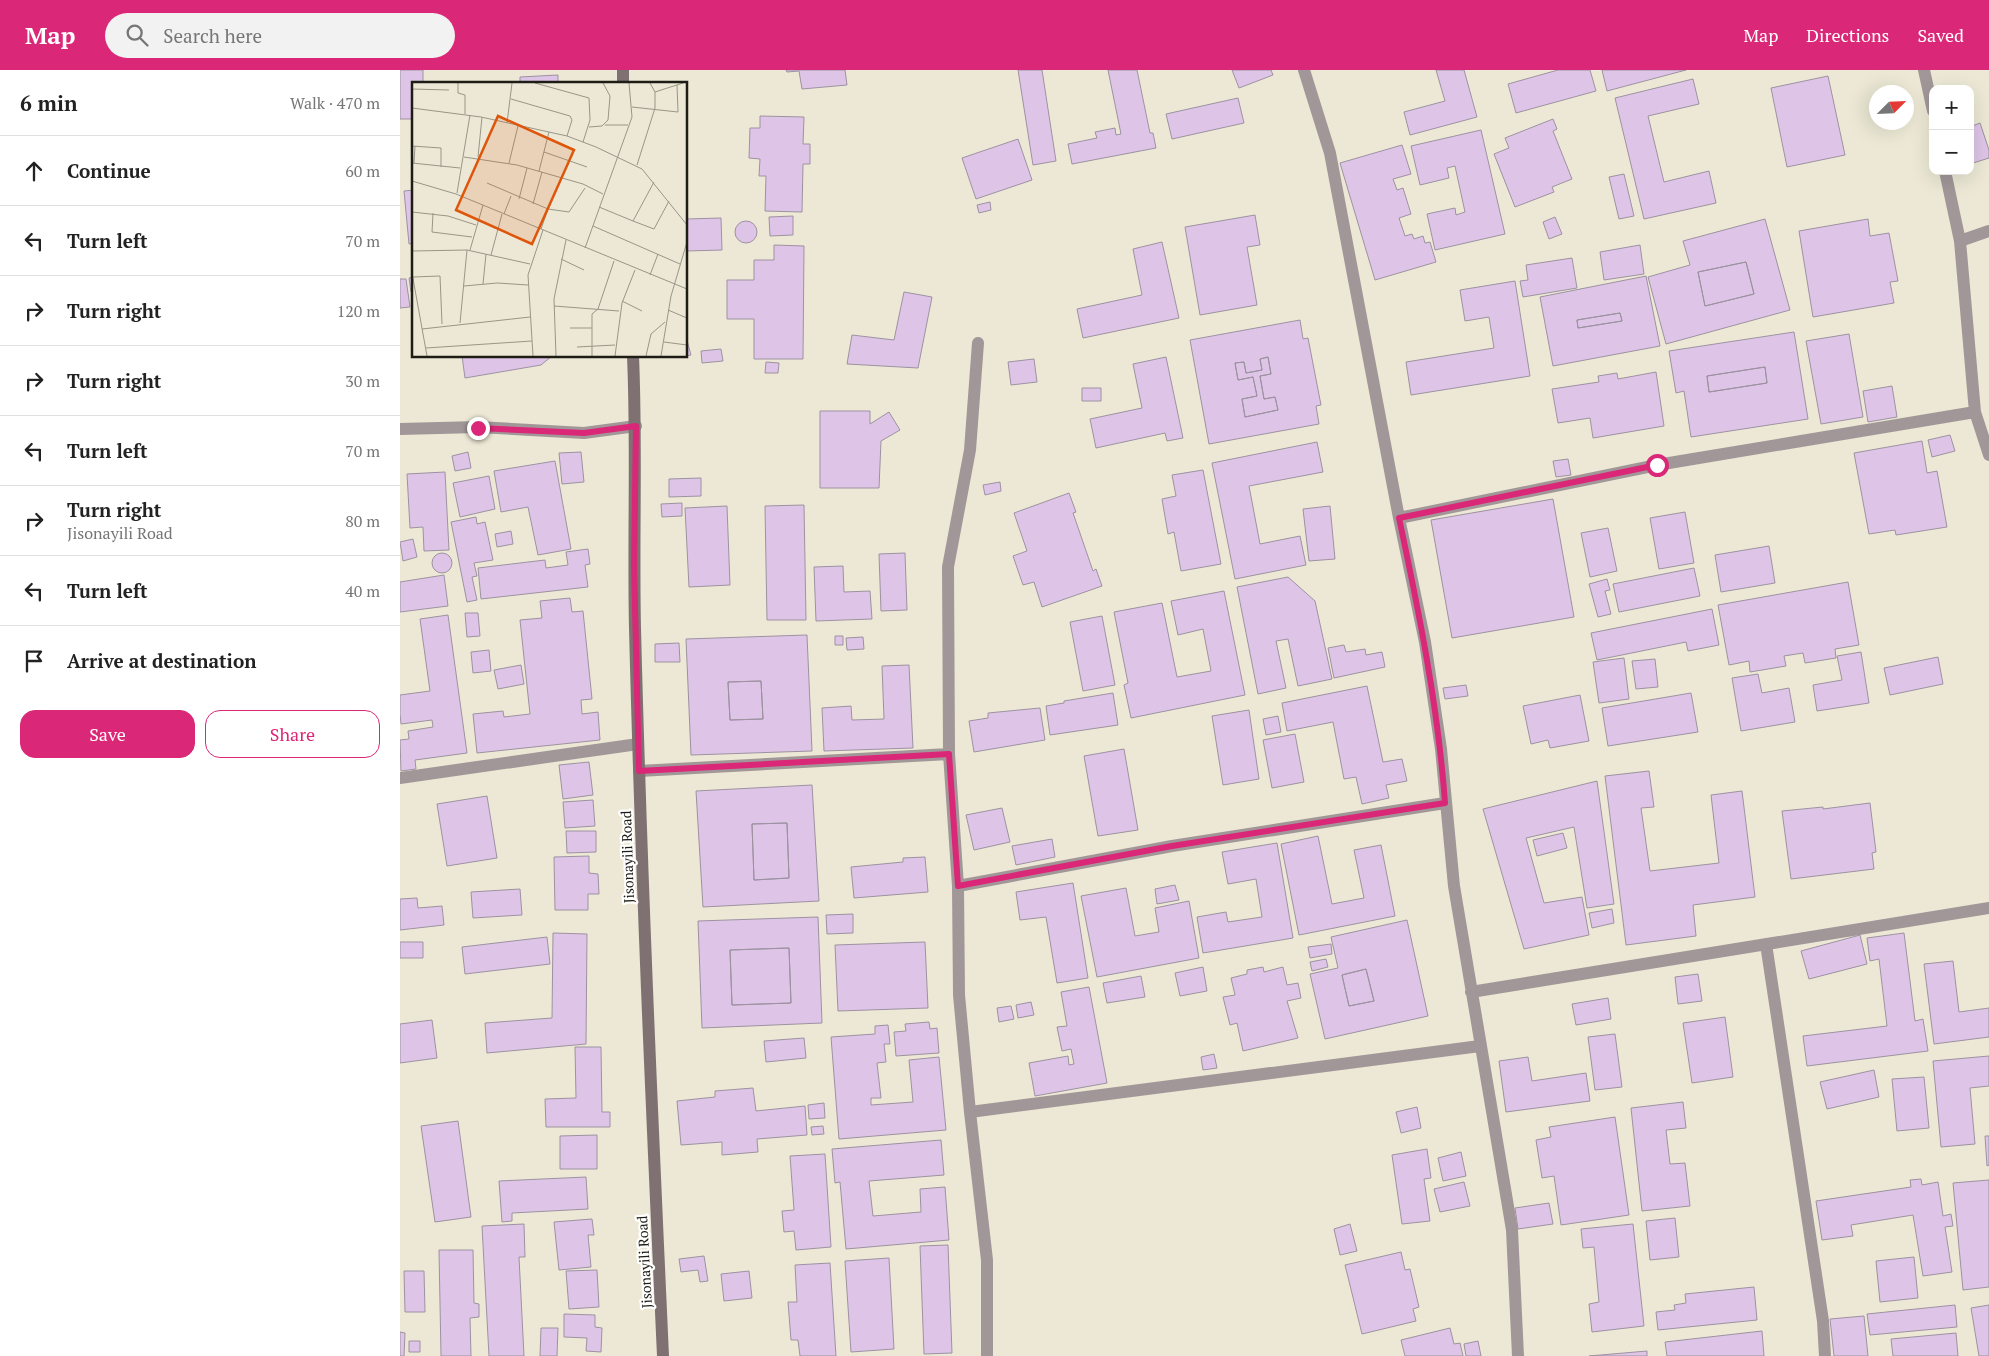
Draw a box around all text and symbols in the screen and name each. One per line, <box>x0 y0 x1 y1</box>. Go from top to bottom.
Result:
search box <box>105 13 455 58</box>
text: Map <box>25 19 75 51</box>
icon: search <box>123 21 151 49</box>
text: Search here <box>163 23 262 48</box>
text: Map <box>1743 23 1778 47</box>
text: Directions <box>1806 23 1889 47</box>
text: Saved <box>1917 23 1964 47</box>
inset map <box>412 82 688 358</box>
north arrow <box>1869 85 1914 130</box>
map controls <box>1929 85 1974 175</box>
button: + <box>1929 85 1974 130</box>
text: 6 min <box>20 89 77 117</box>
text: Walk · 470 m <box>290 92 380 114</box>
button: − <box>1929 130 1974 175</box>
icon: ahead <box>20 157 48 185</box>
text: Continue <box>67 158 151 183</box>
text: 60 m <box>345 160 380 182</box>
icon: left <box>20 227 48 255</box>
text: Turn left <box>67 228 148 253</box>
text: 70 m <box>345 230 380 252</box>
icon: right <box>20 297 48 325</box>
text: Turn right <box>67 298 161 323</box>
text: 120 m <box>337 300 380 322</box>
icon: right <box>20 367 48 395</box>
text: Turn right <box>67 368 161 393</box>
text: 30 m <box>345 370 380 392</box>
route end <box>467 417 490 440</box>
icon: left <box>20 437 48 465</box>
text: Turn left <box>67 438 148 463</box>
text: 70 m <box>345 440 380 462</box>
route start <box>1646 454 1669 477</box>
text: Turn right <box>67 497 161 522</box>
icon: right <box>20 507 48 535</box>
text: 80 m <box>345 510 380 532</box>
text: Jisonayili Road <box>67 522 173 544</box>
icon: left <box>20 577 48 605</box>
text: Turn left <box>67 578 148 603</box>
text: 40 m <box>345 580 380 602</box>
icon: arrive <box>20 647 48 675</box>
text: Arrive at destination <box>67 648 256 673</box>
button: Save <box>20 710 195 758</box>
button: Share <box>205 710 380 758</box>
street label: Jisonayili Road <box>616 810 638 904</box>
street label: Jisonayili Road <box>632 1215 656 1309</box>

